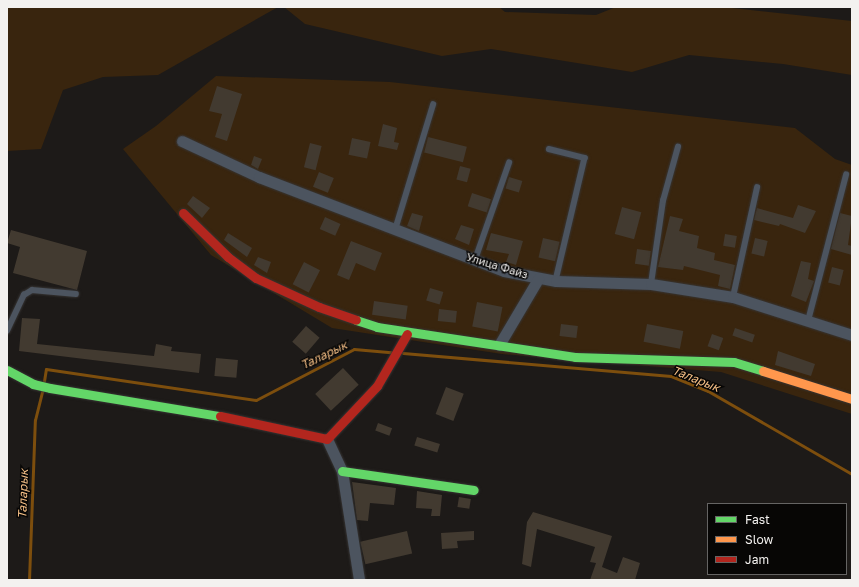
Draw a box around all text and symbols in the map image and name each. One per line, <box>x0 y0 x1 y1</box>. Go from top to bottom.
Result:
street label: Улица Файз <box>465 250 529 282</box>
water label: Таларык <box>298 338 350 372</box>
water label: Таларык <box>670 363 722 395</box>
water label: Таларык <box>15 469 31 519</box>
legend <box>707 503 847 575</box>
text: Fast <box>745 512 770 527</box>
text: Slow <box>745 532 773 547</box>
text: Jam <box>745 552 769 567</box>

